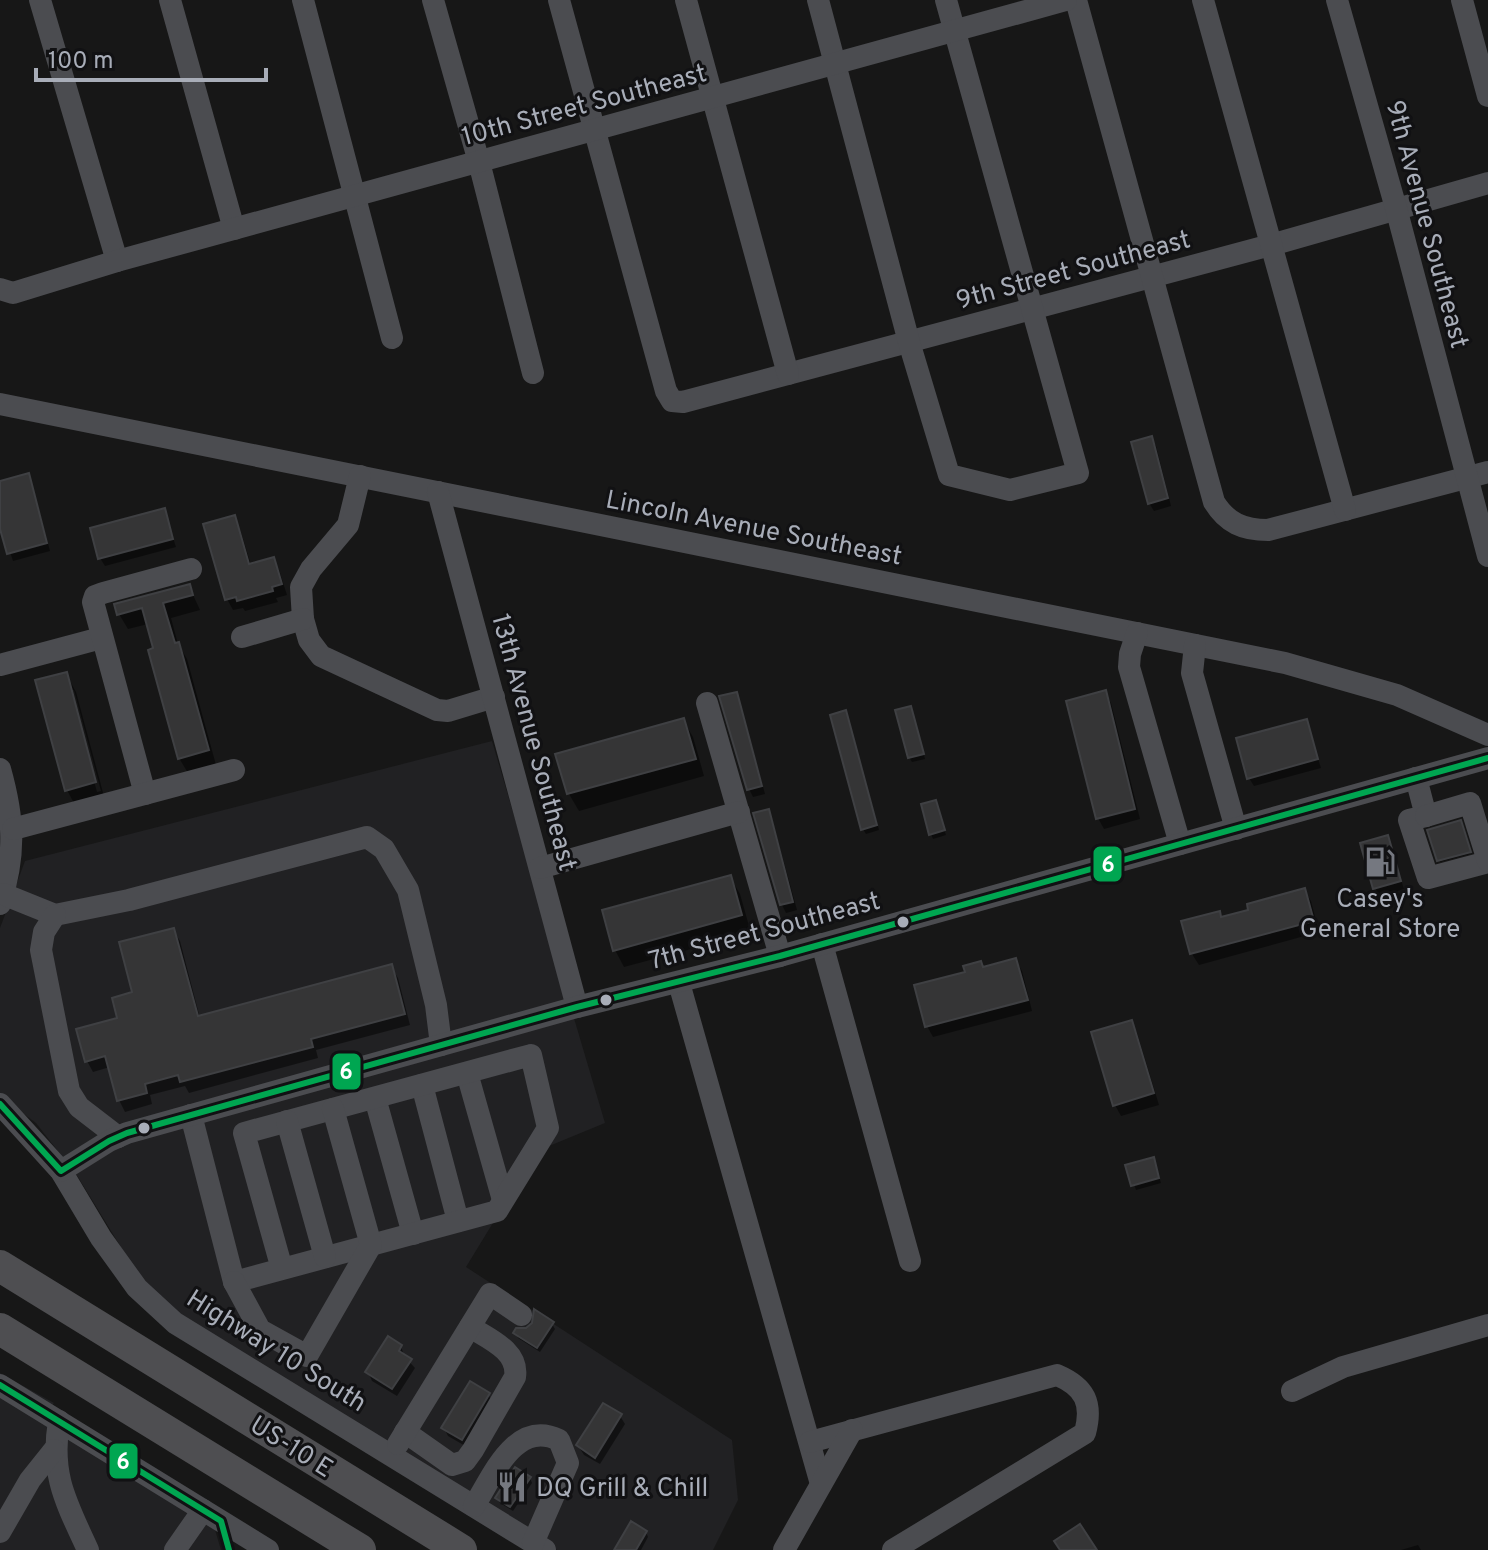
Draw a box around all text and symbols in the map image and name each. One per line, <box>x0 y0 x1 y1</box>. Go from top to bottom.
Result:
scale bar <box>36 32 266 82</box>
text: 100 m <box>48 47 114 77</box>
street label: 10th Street Southeast <box>459 58 711 155</box>
street label: 9th Avenue Southeast <box>1377 97 1475 352</box>
street label: 9th Street Southeast <box>953 224 1194 319</box>
street label: Lincoln Avenue Southeast <box>602 485 905 574</box>
street label: 13th Avenue Southeast <box>482 610 583 875</box>
line badge: 6 <box>1092 845 1123 883</box>
fuel station icon: Casey's General Store <box>1363 845 1397 879</box>
text: 6 <box>1101 853 1115 880</box>
place label: Casey's General Store <box>1300 884 1460 947</box>
street label: 7th Street Southeast <box>645 886 884 979</box>
unlabelled marker <box>895 914 911 930</box>
unlabelled marker <box>598 992 614 1008</box>
line badge: 6 <box>331 1052 362 1091</box>
text: 6 <box>339 1060 353 1087</box>
unlabelled marker <box>136 1120 152 1136</box>
street label: Highway 10 South <box>179 1283 372 1421</box>
street label: US-10 E <box>243 1410 338 1486</box>
line badge: 6 <box>108 1442 139 1480</box>
text: 6 <box>116 1450 130 1477</box>
restaurant icon: DQ Grill & Chill <box>495 1470 529 1504</box>
place label: DQ Grill & Chill <box>536 1473 708 1506</box>

